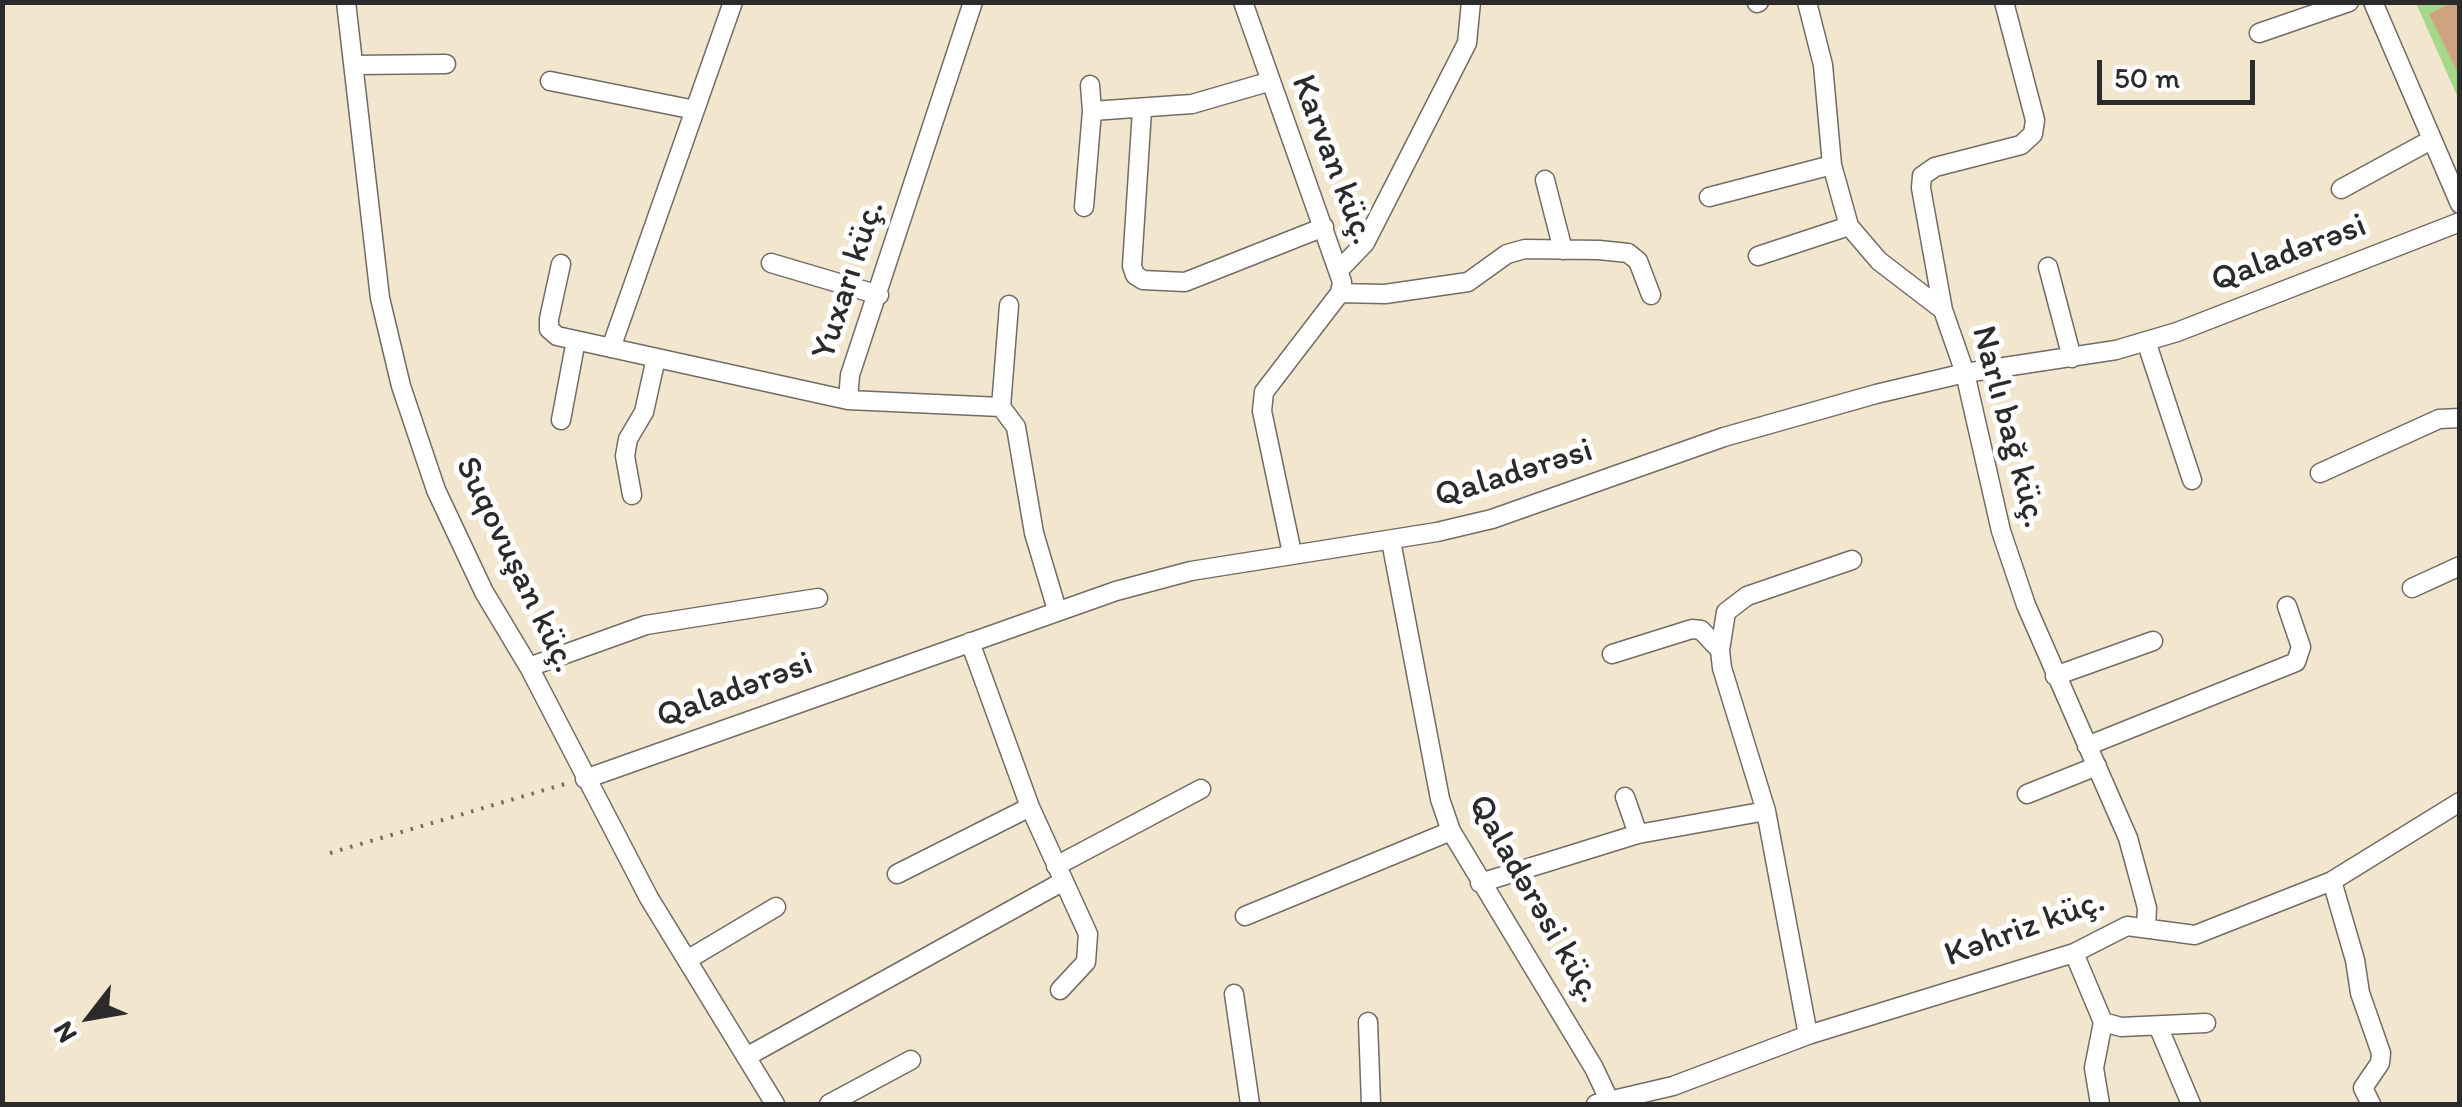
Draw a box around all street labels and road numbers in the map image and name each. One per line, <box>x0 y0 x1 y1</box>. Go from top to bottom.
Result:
street label: Karvan küç. <box>1280 69 1384 251</box>
street label: Yuxarı küç. <box>804 195 894 365</box>
street label: Qaladərəsi <box>2205 205 2373 303</box>
street label: Narlı bağ küç. <box>1961 321 2055 533</box>
street label: Qaladərəsi <box>1430 430 1598 518</box>
street label: Suqovuşan küç. <box>445 450 585 680</box>
street label: Qaladərəsi <box>651 643 819 739</box>
street label: Qaladərəsi küç. <box>1458 788 1610 1010</box>
street label: Kəhriz küç. <box>1939 881 2111 977</box>

